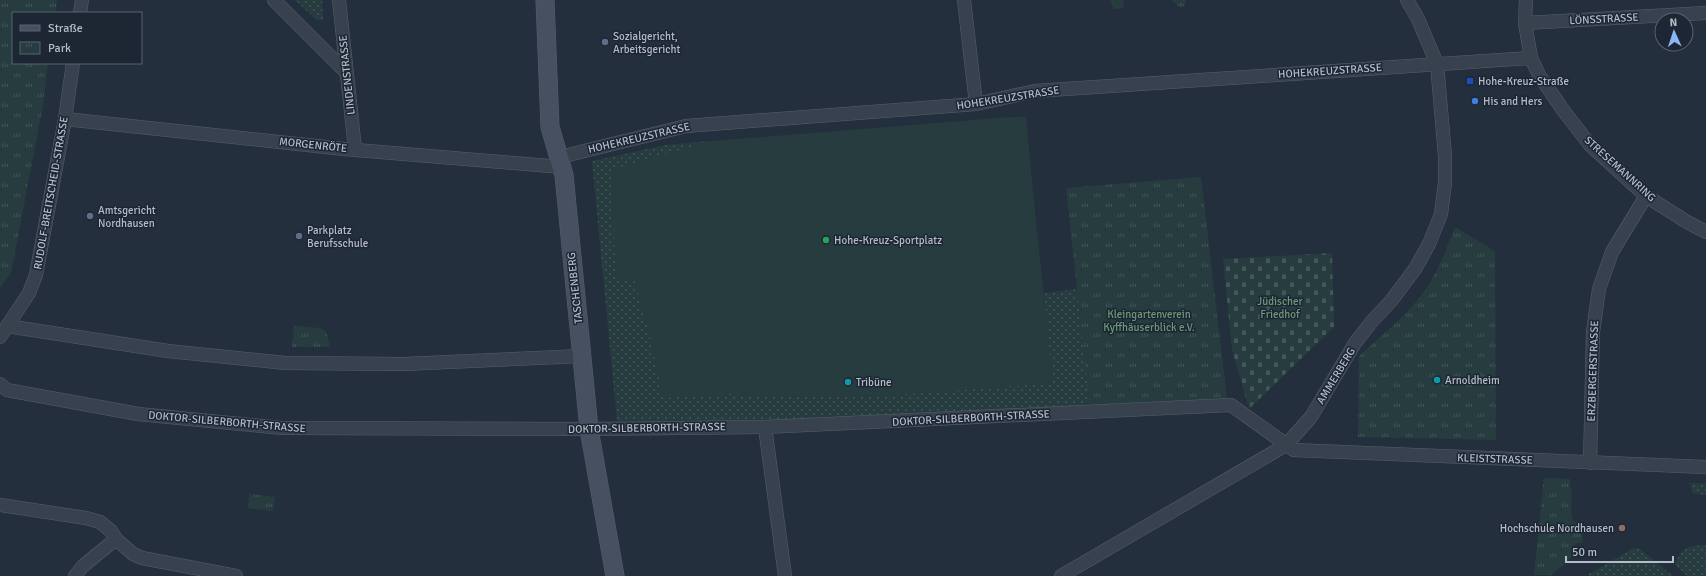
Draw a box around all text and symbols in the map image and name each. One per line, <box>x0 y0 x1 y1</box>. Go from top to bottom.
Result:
street label: LÖNSSTRASSE <box>1569 10 1639 27</box>
legend <box>12 12 142 64</box>
north arrow <box>1654 12 1694 52</box>
text: N <box>1669 16 1678 29</box>
text: Straße <box>48 21 83 36</box>
place label: Sozialgericht, Arbeitsgericht <box>613 30 680 56</box>
street label: LINDENSTRASSE <box>336 34 358 116</box>
marker: Sozialgericht, Arbeitsgericht <box>600 37 610 47</box>
text: Park <box>48 41 71 56</box>
street label: HOHEKREUZSTRASSE <box>1278 61 1382 81</box>
place label: Hohe-Kreuz-Straße <box>1478 75 1569 88</box>
marker: Hohe-Kreuz-Straße <box>1465 76 1475 86</box>
street label: HOHEKREUZSTRASSE <box>956 83 1060 113</box>
place label: His and Hers <box>1483 95 1542 108</box>
marker: His and Hers <box>1470 96 1480 106</box>
street label: RUDOLF-BREITSCHEID-STRASSE <box>31 116 71 270</box>
street label: HOHEKREUZSTRASSE <box>587 120 691 156</box>
street label: MORGENRÖTE <box>278 134 348 155</box>
street label: STRESEMANNRING <box>1582 134 1658 204</box>
place label: Amtsgericht Nordhausen <box>98 204 156 230</box>
marker: Amtsgericht Nordhausen <box>85 211 95 221</box>
place label: Parkplatz Berufsschule <box>307 224 368 250</box>
marker: Parkplatz Berufsschule <box>294 231 304 241</box>
place label: Hohe-Kreuz-Sportplatz <box>834 234 942 247</box>
marker: Hohe-Kreuz-Sportplatz <box>821 235 831 245</box>
street label: TASCHENBERG <box>565 252 585 324</box>
park label: Jüdischer Friedhof <box>1257 295 1303 321</box>
park label: Kleingartenverein Kyffhäuserblick e.V. <box>1103 308 1195 334</box>
street label: ERZBERGERSTRASSE <box>1585 320 1601 422</box>
street label: AMMERBERG <box>1314 345 1358 407</box>
place label: Arnoldheim <box>1445 374 1500 387</box>
marker: Arnoldheim <box>1432 375 1442 385</box>
place label: Tribüne <box>856 376 891 389</box>
marker: Tribüne <box>843 377 853 387</box>
street label: DOKTOR-SILBERBORTH-STRASSE <box>892 407 1050 429</box>
street label: DOKTOR-SILBERBORTH-STRASSE <box>148 409 306 435</box>
street label: DOKTOR-SILBERBORTH-STRASSE <box>568 420 726 436</box>
street label: KLEISTSTRASSE <box>1457 451 1533 467</box>
place label: Hochschule Nordhausen <box>1500 522 1614 535</box>
marker: Hochschule Nordhausen <box>1617 523 1627 533</box>
scale bar <box>1566 538 1673 564</box>
text: 50 m <box>1572 545 1597 560</box>

